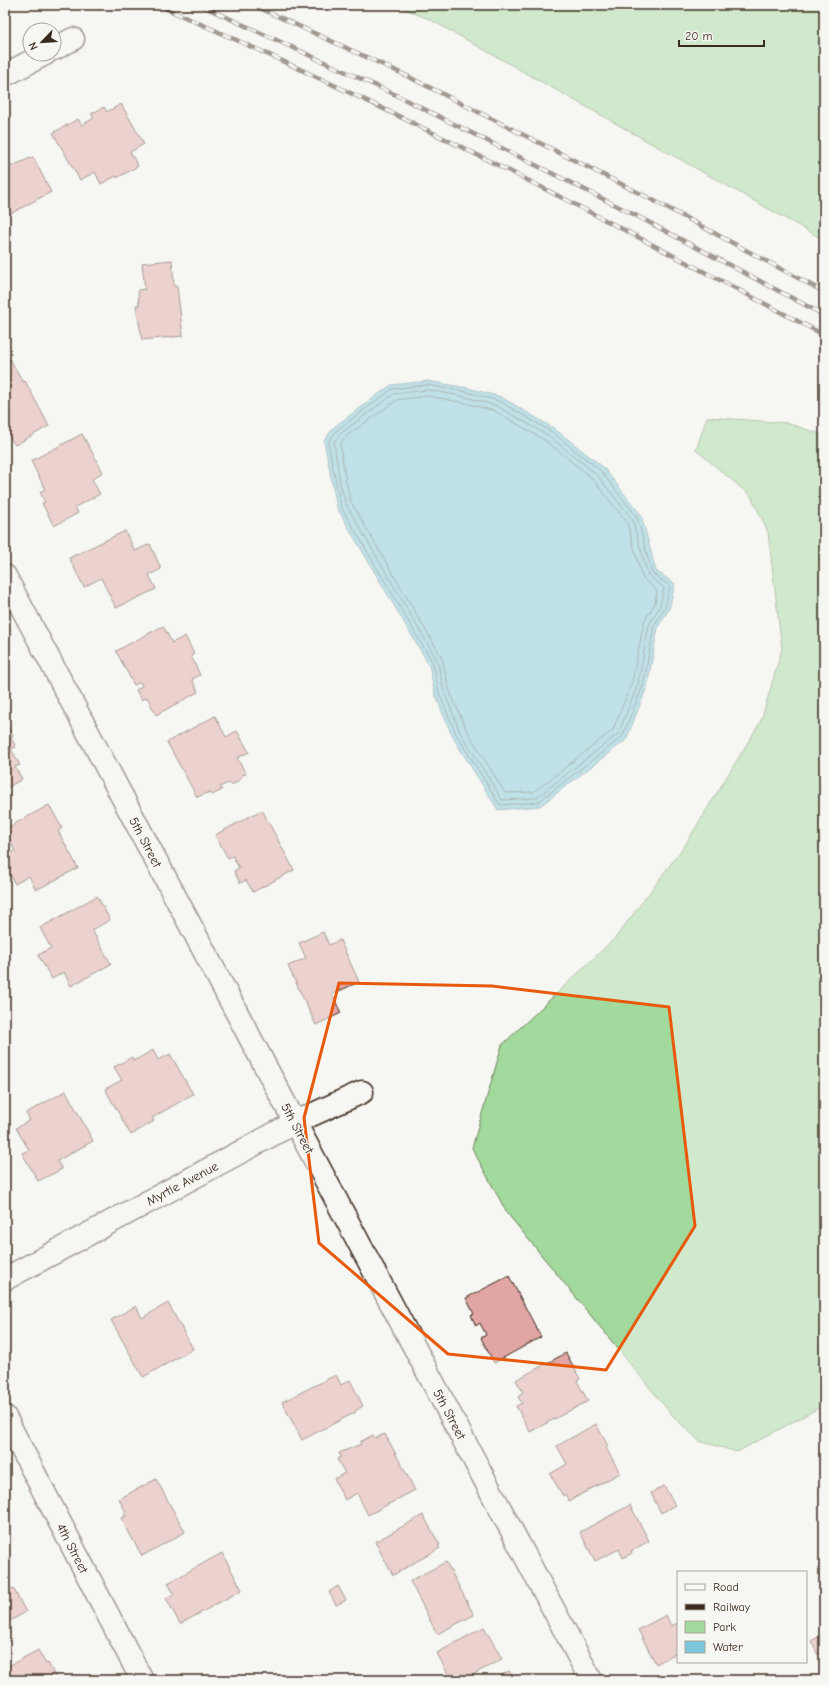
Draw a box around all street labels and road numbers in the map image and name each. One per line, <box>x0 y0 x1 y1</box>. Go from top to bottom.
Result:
street label: 5th Street <box>126 815 166 871</box>
street label: 5th Street <box>278 1101 318 1157</box>
street label: Myrtle Avenue <box>144 1158 221 1209</box>
street label: 5th Street <box>430 1387 470 1443</box>
street label: 4th Street <box>54 1521 92 1577</box>

